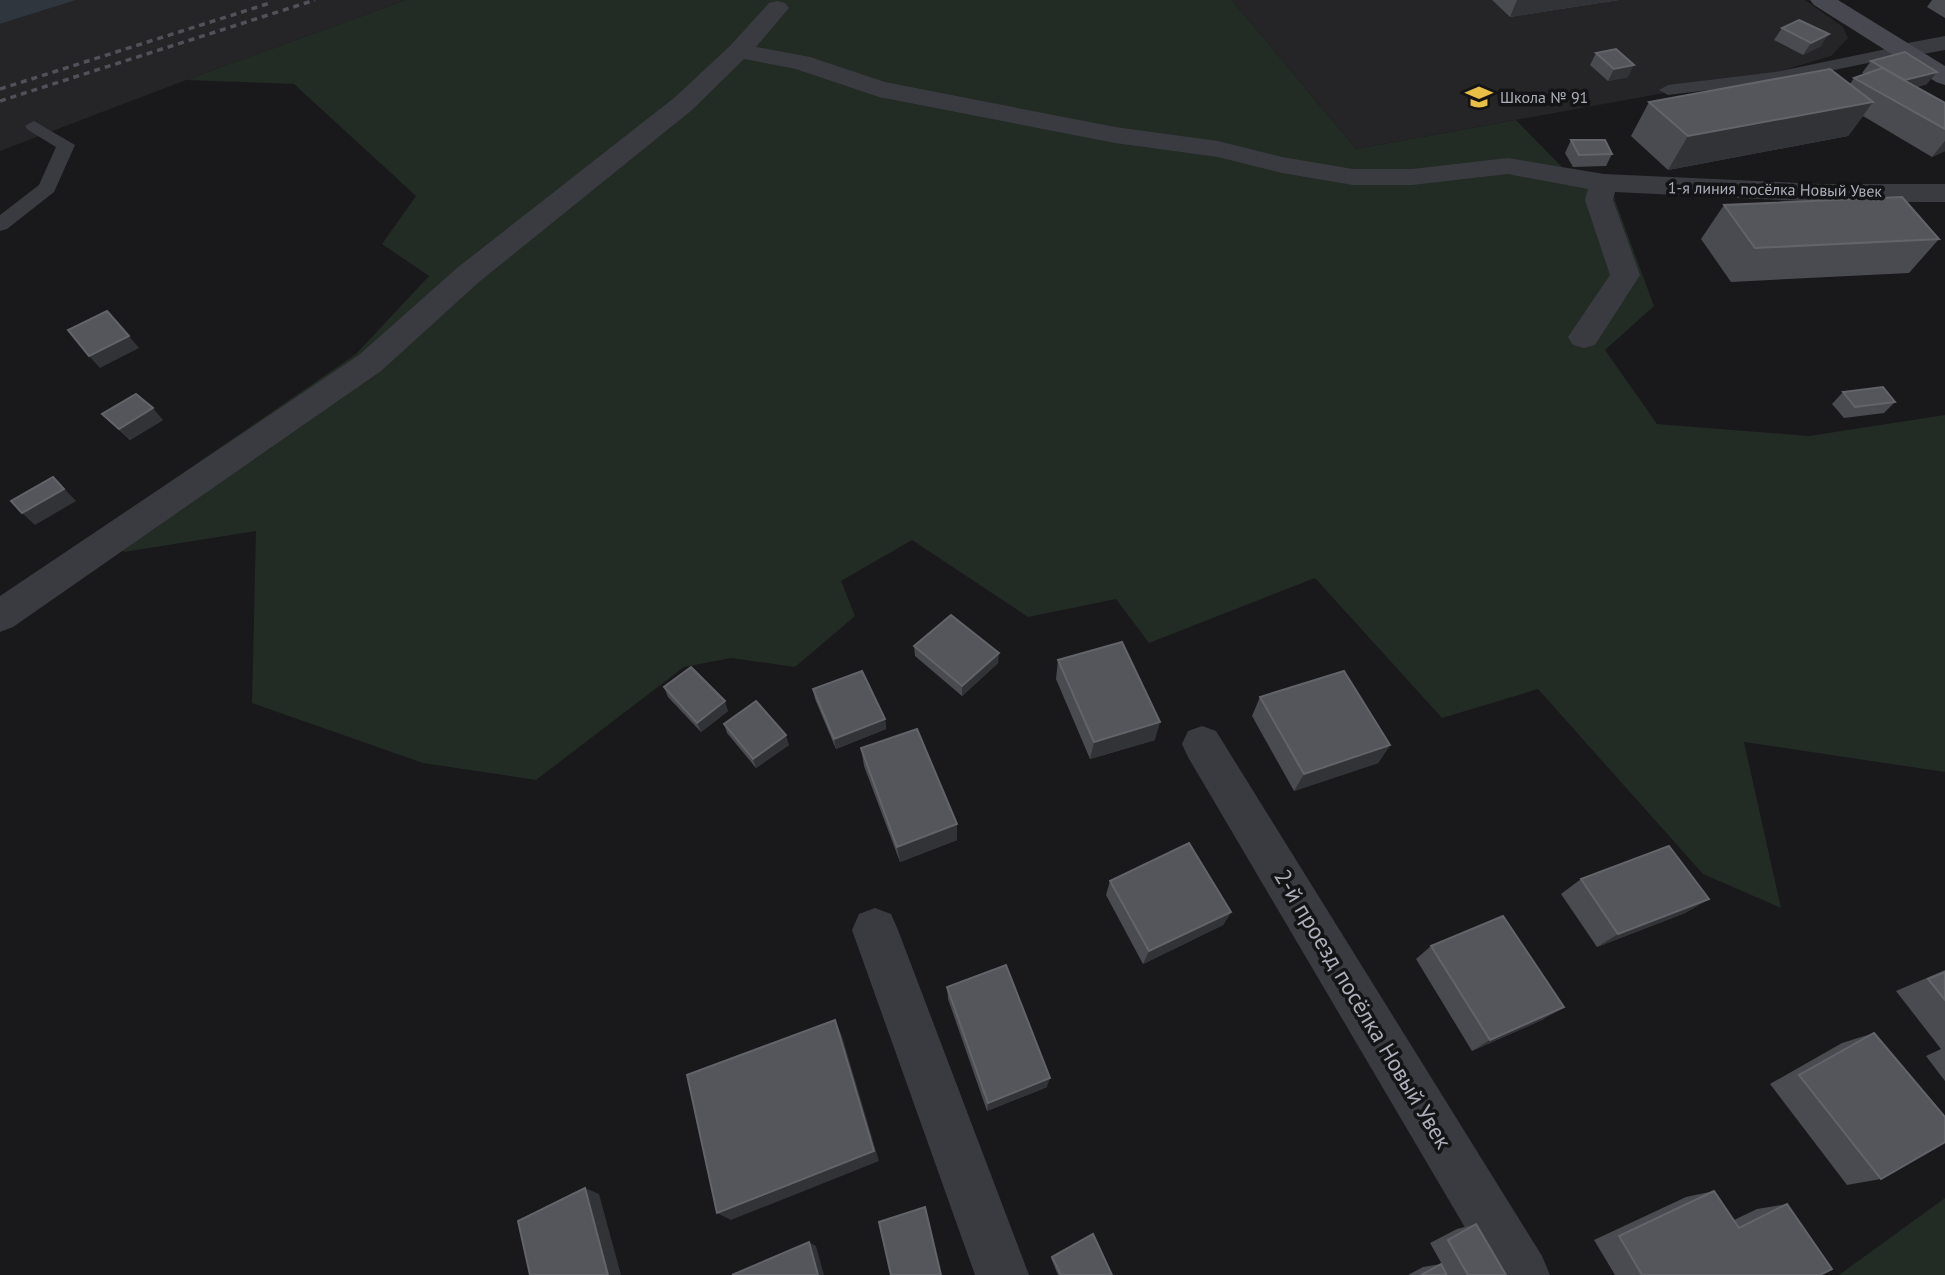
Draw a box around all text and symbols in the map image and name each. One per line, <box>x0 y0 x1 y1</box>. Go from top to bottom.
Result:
school or university icon: Школа № 91 <box>1464 82 1494 112</box>
place label: Школа № 91 <box>1500 87 1588 107</box>
street label: 1-я линия посёлка Новый Увек <box>1668 177 1883 201</box>
street label: 2-й проезд посёлка Новый Увек <box>1268 864 1459 1154</box>

